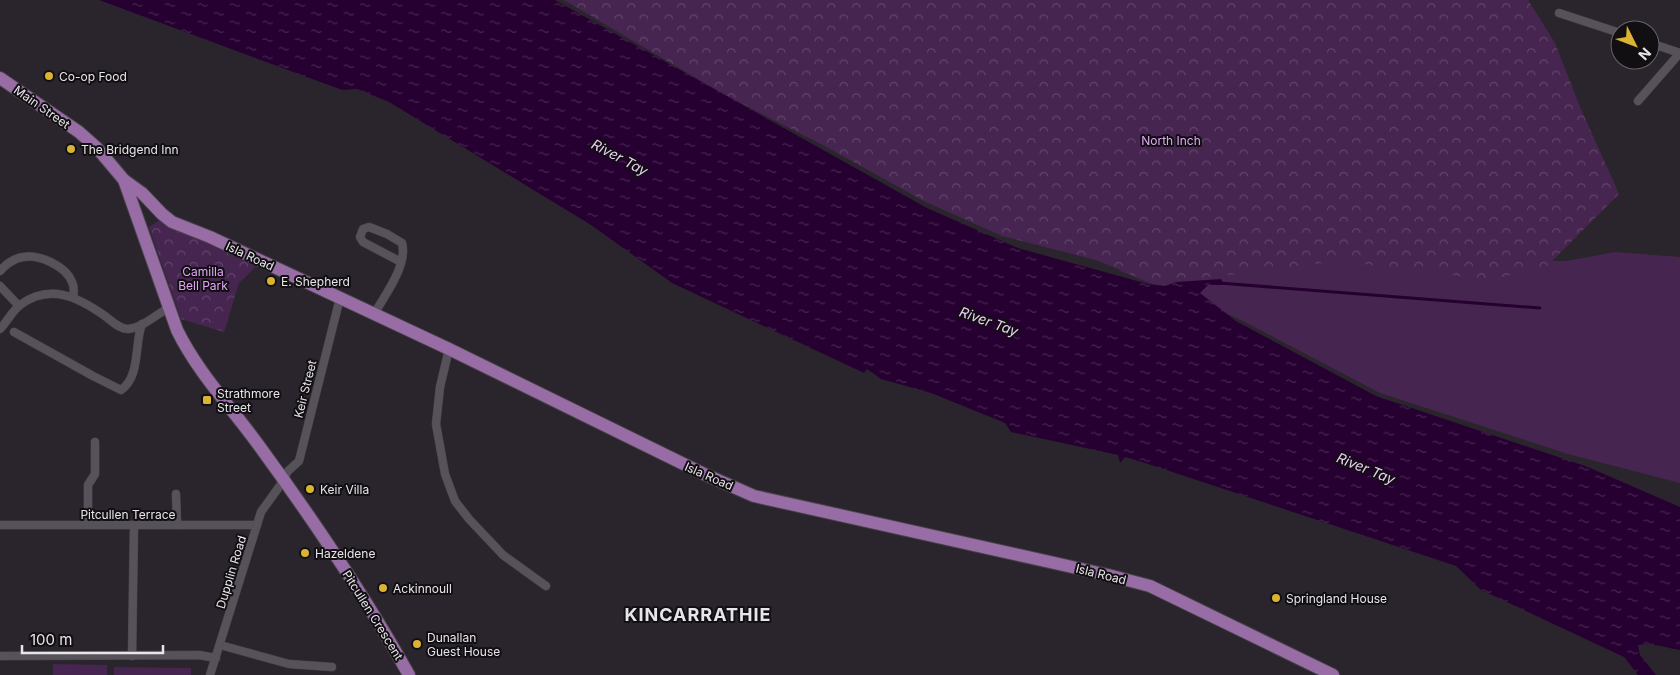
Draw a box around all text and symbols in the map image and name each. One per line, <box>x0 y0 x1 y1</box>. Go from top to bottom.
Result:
north arrow <box>1610 20 1660 70</box>
text: N <box>1635 44 1655 64</box>
place label: Co-op Food <box>59 69 127 84</box>
marker: Co-op Food <box>43 70 55 82</box>
street label: Main Street <box>11 82 73 132</box>
park label: North Inch <box>1141 133 1201 148</box>
water label: River Tay <box>589 135 652 179</box>
place label: The Bridgend Inn <box>81 142 179 157</box>
marker: The Bridgend Inn <box>65 143 77 155</box>
street label: Isla Road <box>223 238 277 274</box>
park label: Camilla Bell Park <box>178 264 228 293</box>
place label: E. Shepherd <box>281 274 350 289</box>
marker: E. Shepherd <box>265 275 277 287</box>
water label: River Tay <box>957 302 1022 340</box>
street label: Keir Street <box>291 358 319 420</box>
place label: Strathmore Street <box>217 386 280 415</box>
marker: Strathmore Street <box>201 394 213 406</box>
water label: River Tay <box>1334 449 1399 488</box>
street label: Isla Road <box>682 459 736 493</box>
place label: Keir Villa <box>320 482 369 497</box>
marker: Keir Villa <box>304 483 316 495</box>
street label: Pitcullen Terrace <box>80 507 176 522</box>
street label: Dupplin Road <box>213 534 249 610</box>
place label: Hazeldene <box>315 546 375 561</box>
marker: Hazeldene <box>299 547 311 559</box>
street label: Isla Road <box>1074 560 1128 588</box>
street label: Pitcullen Crescent <box>339 567 407 663</box>
place label: Ackinnoull <box>393 581 452 596</box>
marker: Ackinnoull <box>377 582 389 594</box>
place label: Springland House <box>1286 591 1387 606</box>
marker: Springland House <box>1270 592 1282 604</box>
district label: KINCARRATHIE <box>625 604 771 625</box>
scale bar <box>22 622 164 654</box>
text: 100 m <box>30 630 72 649</box>
place label: Dunallan Guest House <box>427 630 500 659</box>
marker: Dunallan Guest House <box>411 638 423 650</box>

